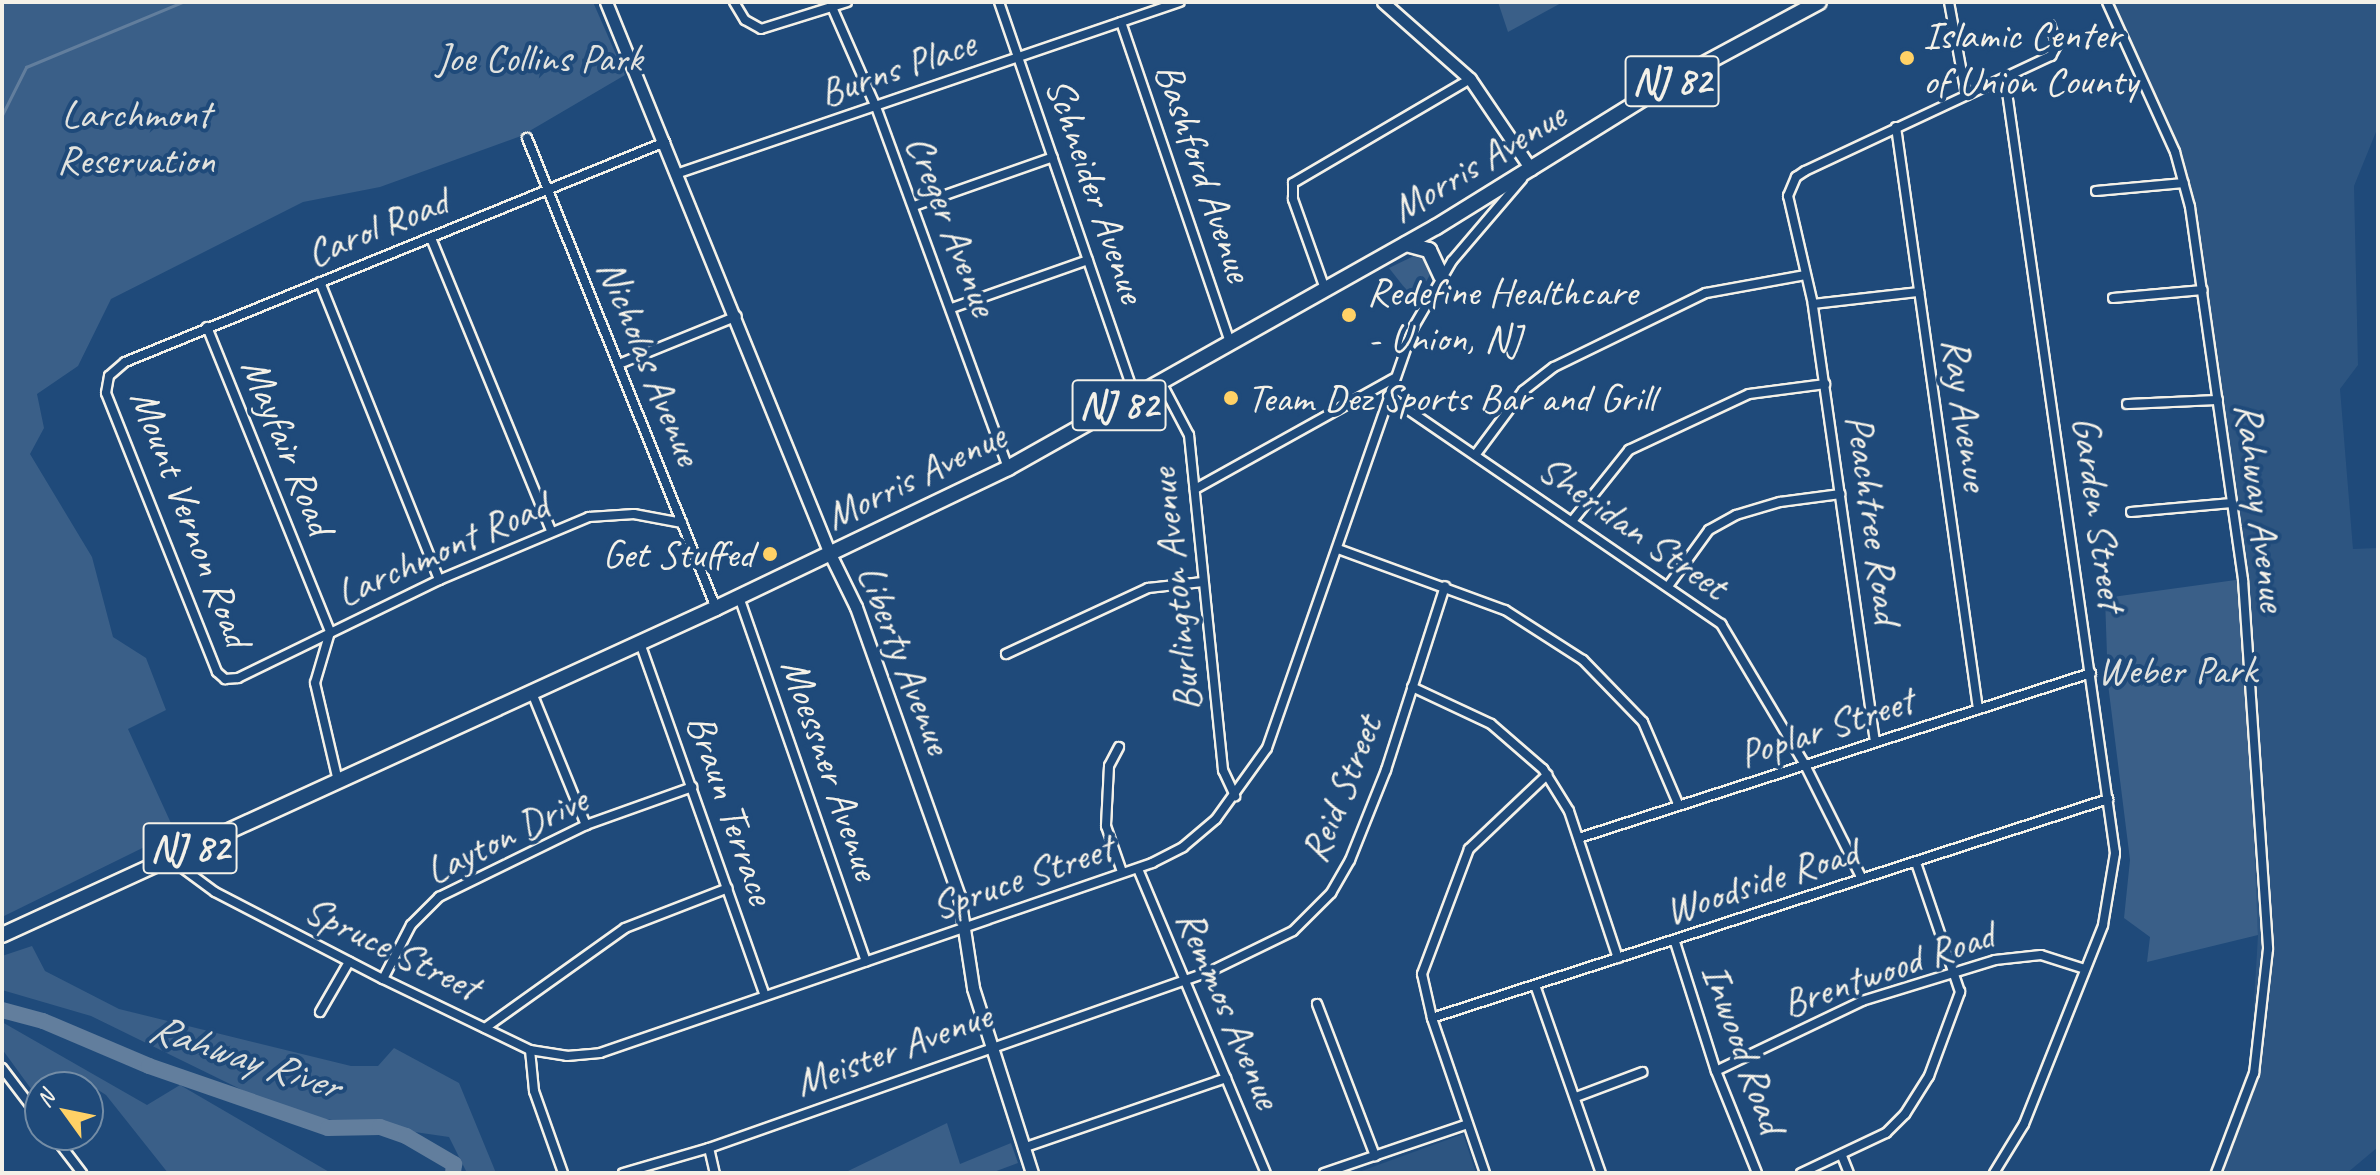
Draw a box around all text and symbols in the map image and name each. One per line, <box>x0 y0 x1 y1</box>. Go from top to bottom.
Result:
place label: Islamic Center of Union County <box>1923 11 2138 105</box>
street label: Burns Place <box>813 19 981 117</box>
park label: Joe Collins Park <box>435 34 643 82</box>
road number: NJ 82 <box>1624 47 1720 115</box>
marker: Islamic Center of Union County <box>1898 49 1916 67</box>
street label: Bashford Avenue <box>1144 57 1264 287</box>
street label: Schneider Avenue <box>1035 71 1157 309</box>
park label: Larchmont Reservation <box>57 90 215 184</box>
street label: Morris Avenue <box>1382 91 1574 233</box>
street label: Creger Avenue <box>896 128 1008 322</box>
street label: Carol Road <box>299 177 455 277</box>
street label: Nicholas Avenue <box>587 252 713 472</box>
place label: Redefine Healthcare - Union, NJ <box>1367 268 1637 362</box>
marker: Redefine Healthcare - Union, NJ <box>1338 304 1360 326</box>
street label: Ray Avenue <box>1932 335 2000 493</box>
street label: Mayfair Road <box>231 351 345 541</box>
road number: NJ 82 <box>1071 371 1167 439</box>
place label: Team Dez Sports Bar and Grill <box>1247 374 1660 422</box>
street label: Mount Vernon Road <box>120 383 262 653</box>
marker: Team Dez Sports Bar and Grill <box>1222 389 1240 407</box>
street label: Rahway Avenue <box>2224 400 2298 614</box>
street label: Morris Avenue <box>817 412 1013 540</box>
street label: Peachtree Road <box>1836 412 1912 626</box>
street label: Garden Street <box>2062 413 2136 613</box>
street label: Sheridan Street <box>1529 444 1737 610</box>
street label: Burlington Avenue <box>1138 466 1212 714</box>
street label: Larchmont Road <box>329 481 555 617</box>
place label: Get Stuffed <box>602 530 754 578</box>
marker: Get Stuffed <box>761 545 779 563</box>
street label: Liberty Avenue <box>847 558 963 760</box>
park label: Weber Park <box>2097 646 2257 694</box>
street label: Moessner Avenue <box>771 652 891 886</box>
street label: Poplar Street <box>1733 676 1919 778</box>
street label: Braun Terrace <box>676 709 786 909</box>
street label: Reid Street <box>1290 709 1392 869</box>
street label: Layton Drive <box>417 775 595 895</box>
road number: NJ 82 <box>142 814 238 882</box>
street label: Spruce Street <box>925 824 1119 930</box>
street label: Woodside Road <box>1659 827 1863 935</box>
street label: Spruce Street <box>297 885 487 1011</box>
street label: Remmos Avenue <box>1166 903 1292 1115</box>
street label: Brentwood Road <box>1776 910 2000 1028</box>
street label: Inwood Road <box>1692 958 1796 1138</box>
street label: Meister Avenue <box>788 991 998 1107</box>
water label: Rahway River <box>143 1003 345 1111</box>
north arrow <box>24 1071 104 1151</box>
text: N <box>30 1086 61 1112</box>

